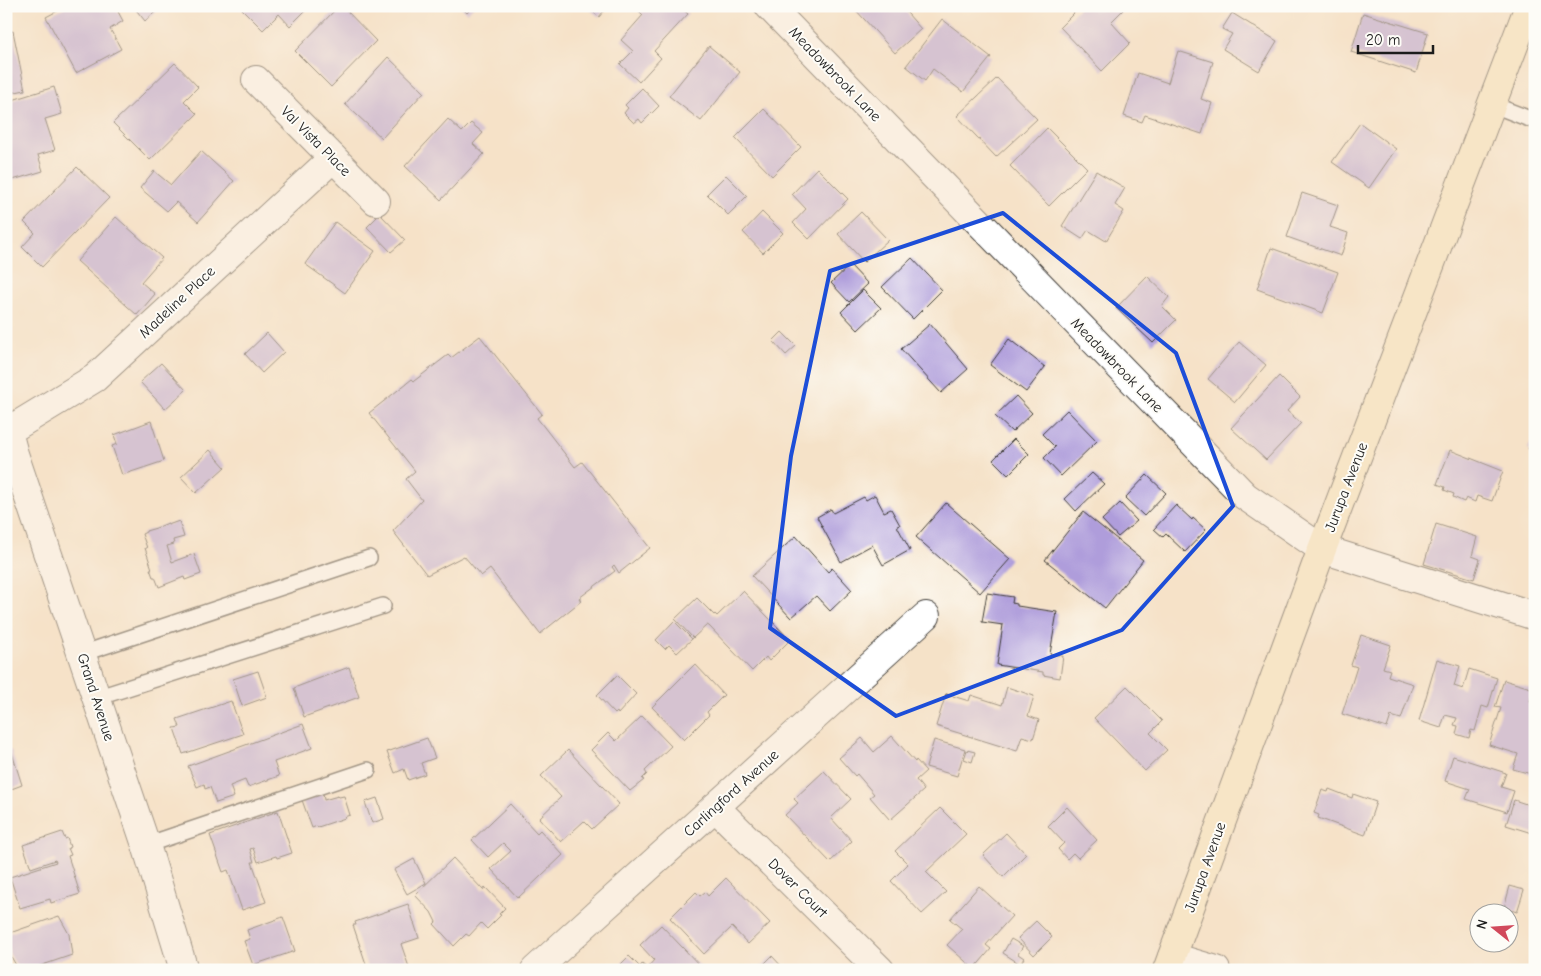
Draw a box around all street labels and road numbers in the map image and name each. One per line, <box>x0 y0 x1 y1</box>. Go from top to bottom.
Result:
street label: Meadowbrook Lane <box>785 23 885 126</box>
street label: Val Vista Place <box>277 102 355 180</box>
street label: Madeline Place <box>135 262 219 342</box>
street label: Meadowbrook Lane <box>1067 314 1167 417</box>
street label: Jurupa Avenue <box>1321 439 1372 534</box>
street label: Grand Avenue <box>73 651 119 744</box>
street label: Carlingford Avenue <box>680 745 783 840</box>
street label: Jurupa Avenue <box>1180 819 1230 914</box>
street label: Dover Court <box>765 855 832 922</box>

